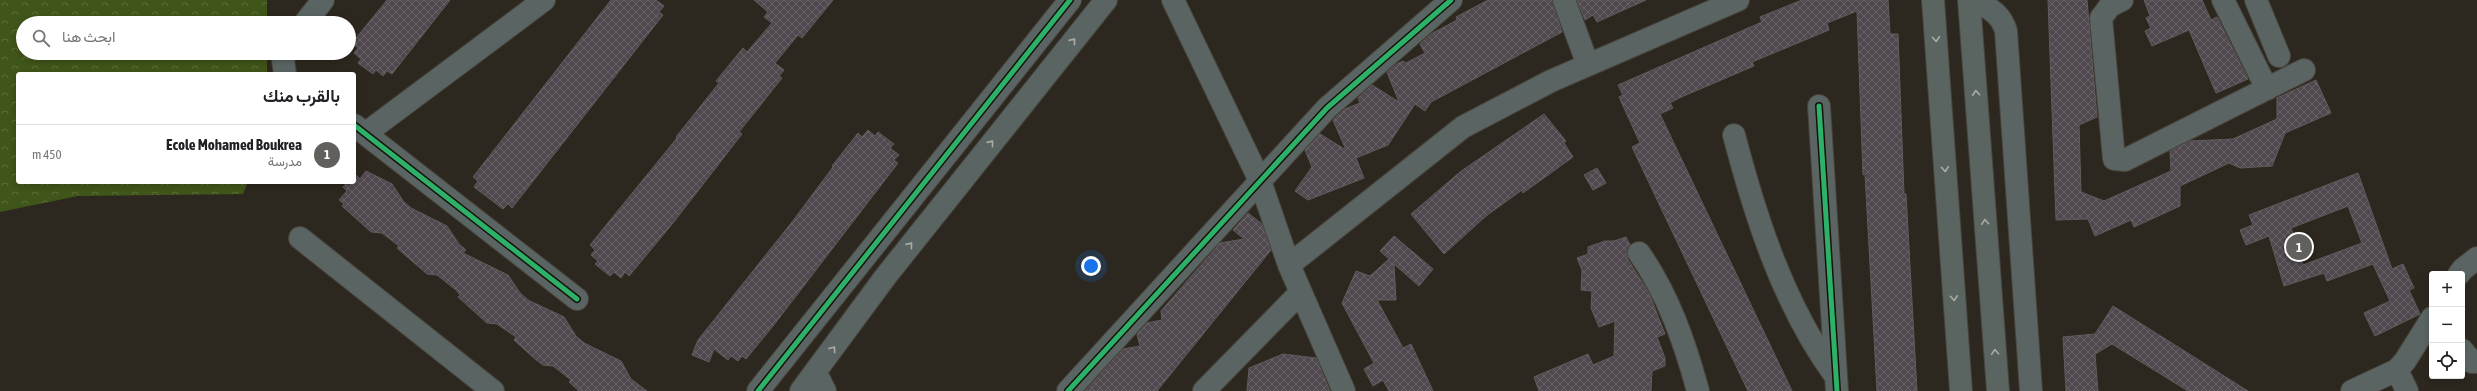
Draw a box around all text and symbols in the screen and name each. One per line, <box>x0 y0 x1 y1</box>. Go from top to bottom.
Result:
search box <box>16 16 356 60</box>
icon: search <box>30 27 52 49</box>
text: ابحث هنا <box>62 28 116 45</box>
one-way arrow <box>1932 36 1941 42</box>
one-way arrow <box>1068 39 1075 46</box>
text: بالقرب منك <box>263 86 340 106</box>
one-way arrow <box>1971 90 1980 96</box>
text: Ecole Mohamed Boukrea <box>166 136 302 153</box>
one-way arrow <box>987 141 994 148</box>
text: 450 m <box>32 147 62 162</box>
text: 1 <box>324 147 330 162</box>
text: مدرسة <box>268 154 302 169</box>
one-way arrow <box>1941 166 1950 172</box>
one-way arrow <box>1981 219 1990 225</box>
pin: 1 <box>2286 232 2312 262</box>
one-way arrow <box>906 242 913 249</box>
your location <box>1081 256 1101 276</box>
map controls <box>2429 271 2465 379</box>
button: + <box>2429 271 2465 307</box>
one-way arrow <box>1949 295 1958 301</box>
button: − <box>2429 307 2465 343</box>
button: locate <box>2429 343 2465 379</box>
one-way arrow <box>828 346 836 353</box>
one-way arrow <box>1990 349 1999 355</box>

